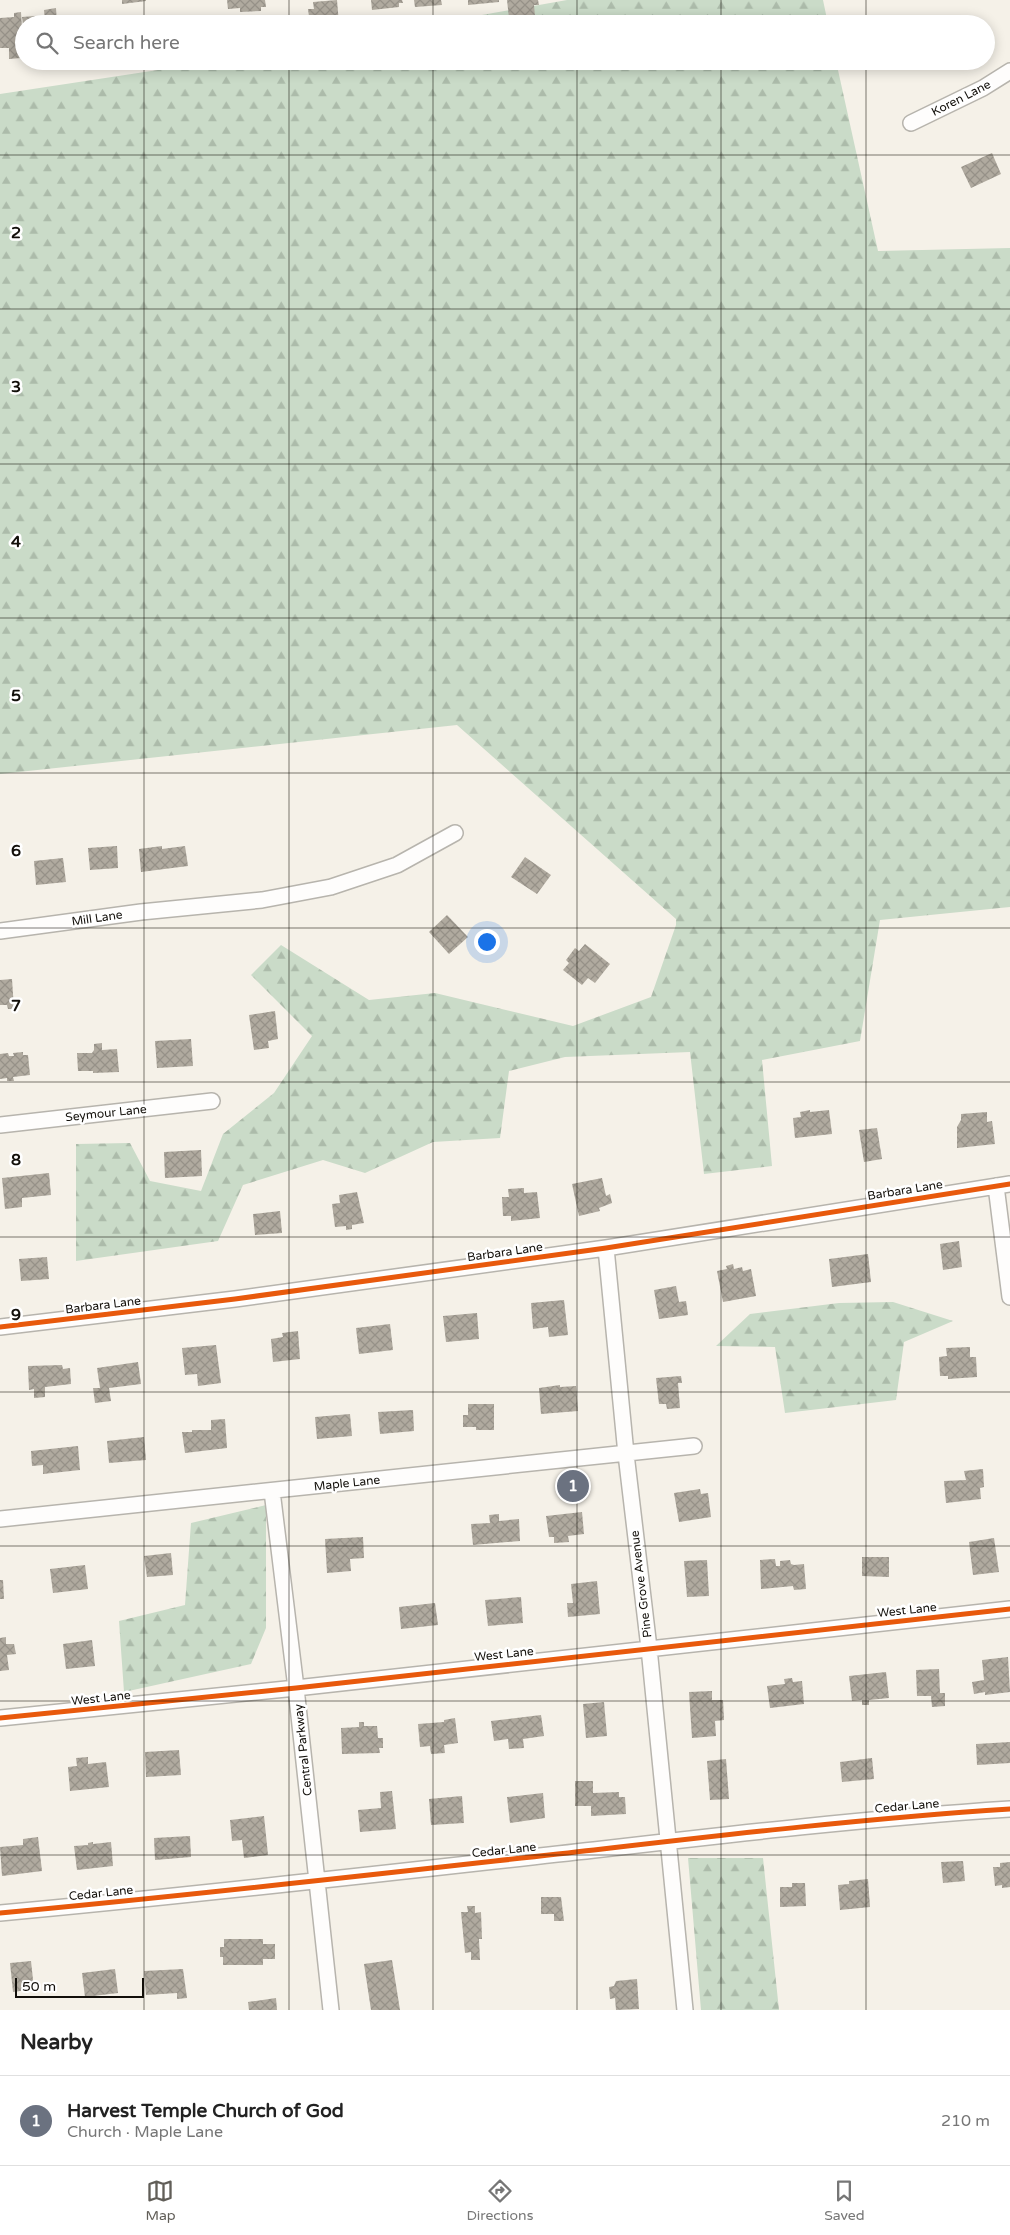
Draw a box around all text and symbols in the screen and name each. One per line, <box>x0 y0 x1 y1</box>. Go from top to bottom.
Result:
search box <box>15 15 995 70</box>
icon: search <box>33 29 61 57</box>
text: Search here <box>73 32 180 54</box>
street label: Koren Lane <box>929 77 993 119</box>
text: 2 <box>11 223 21 243</box>
text: 3 <box>11 377 21 397</box>
text: 4 <box>11 532 21 552</box>
text: 5 <box>11 686 21 706</box>
text: 6 <box>11 841 21 861</box>
street label: Mill Lane <box>71 907 124 929</box>
your location <box>474 929 500 955</box>
text: 7 <box>11 996 21 1016</box>
street label: Seymour Lane <box>65 1102 148 1124</box>
text: 8 <box>11 1150 21 1170</box>
street label: Barbara Lane <box>866 1177 944 1203</box>
street label: Barbara Lane <box>466 1240 544 1264</box>
street label: Barbara Lane <box>64 1293 142 1317</box>
text: 9 <box>11 1305 21 1325</box>
pin: 1 <box>557 1467 589 1505</box>
street label: Maple Lane <box>313 1473 381 1493</box>
street label: Pine Grove Avenue <box>627 1529 655 1638</box>
street label: West Lane <box>877 1600 938 1620</box>
street label: West Lane <box>474 1644 535 1664</box>
street label: West Lane <box>71 1688 132 1708</box>
street label: Central Parkway <box>291 1703 315 1797</box>
street label: Cedar Lane <box>874 1796 940 1816</box>
street label: Cedar Lane <box>471 1840 537 1860</box>
street label: Cedar Lane <box>68 1883 134 1903</box>
scale bar <box>15 1975 144 1998</box>
text: 50 m <box>22 1978 56 1995</box>
text: Nearby <box>20 2030 93 2055</box>
text: Harvest Temple Church of God <box>67 2100 344 2122</box>
text: 1 <box>31 2111 41 2131</box>
text: 210 m <box>941 2111 990 2131</box>
text: Church · Maple Lane <box>67 2122 223 2142</box>
tab: Map <box>145 2177 176 2224</box>
tab: Directions <box>466 2177 533 2224</box>
tab: Saved <box>824 2177 865 2224</box>

